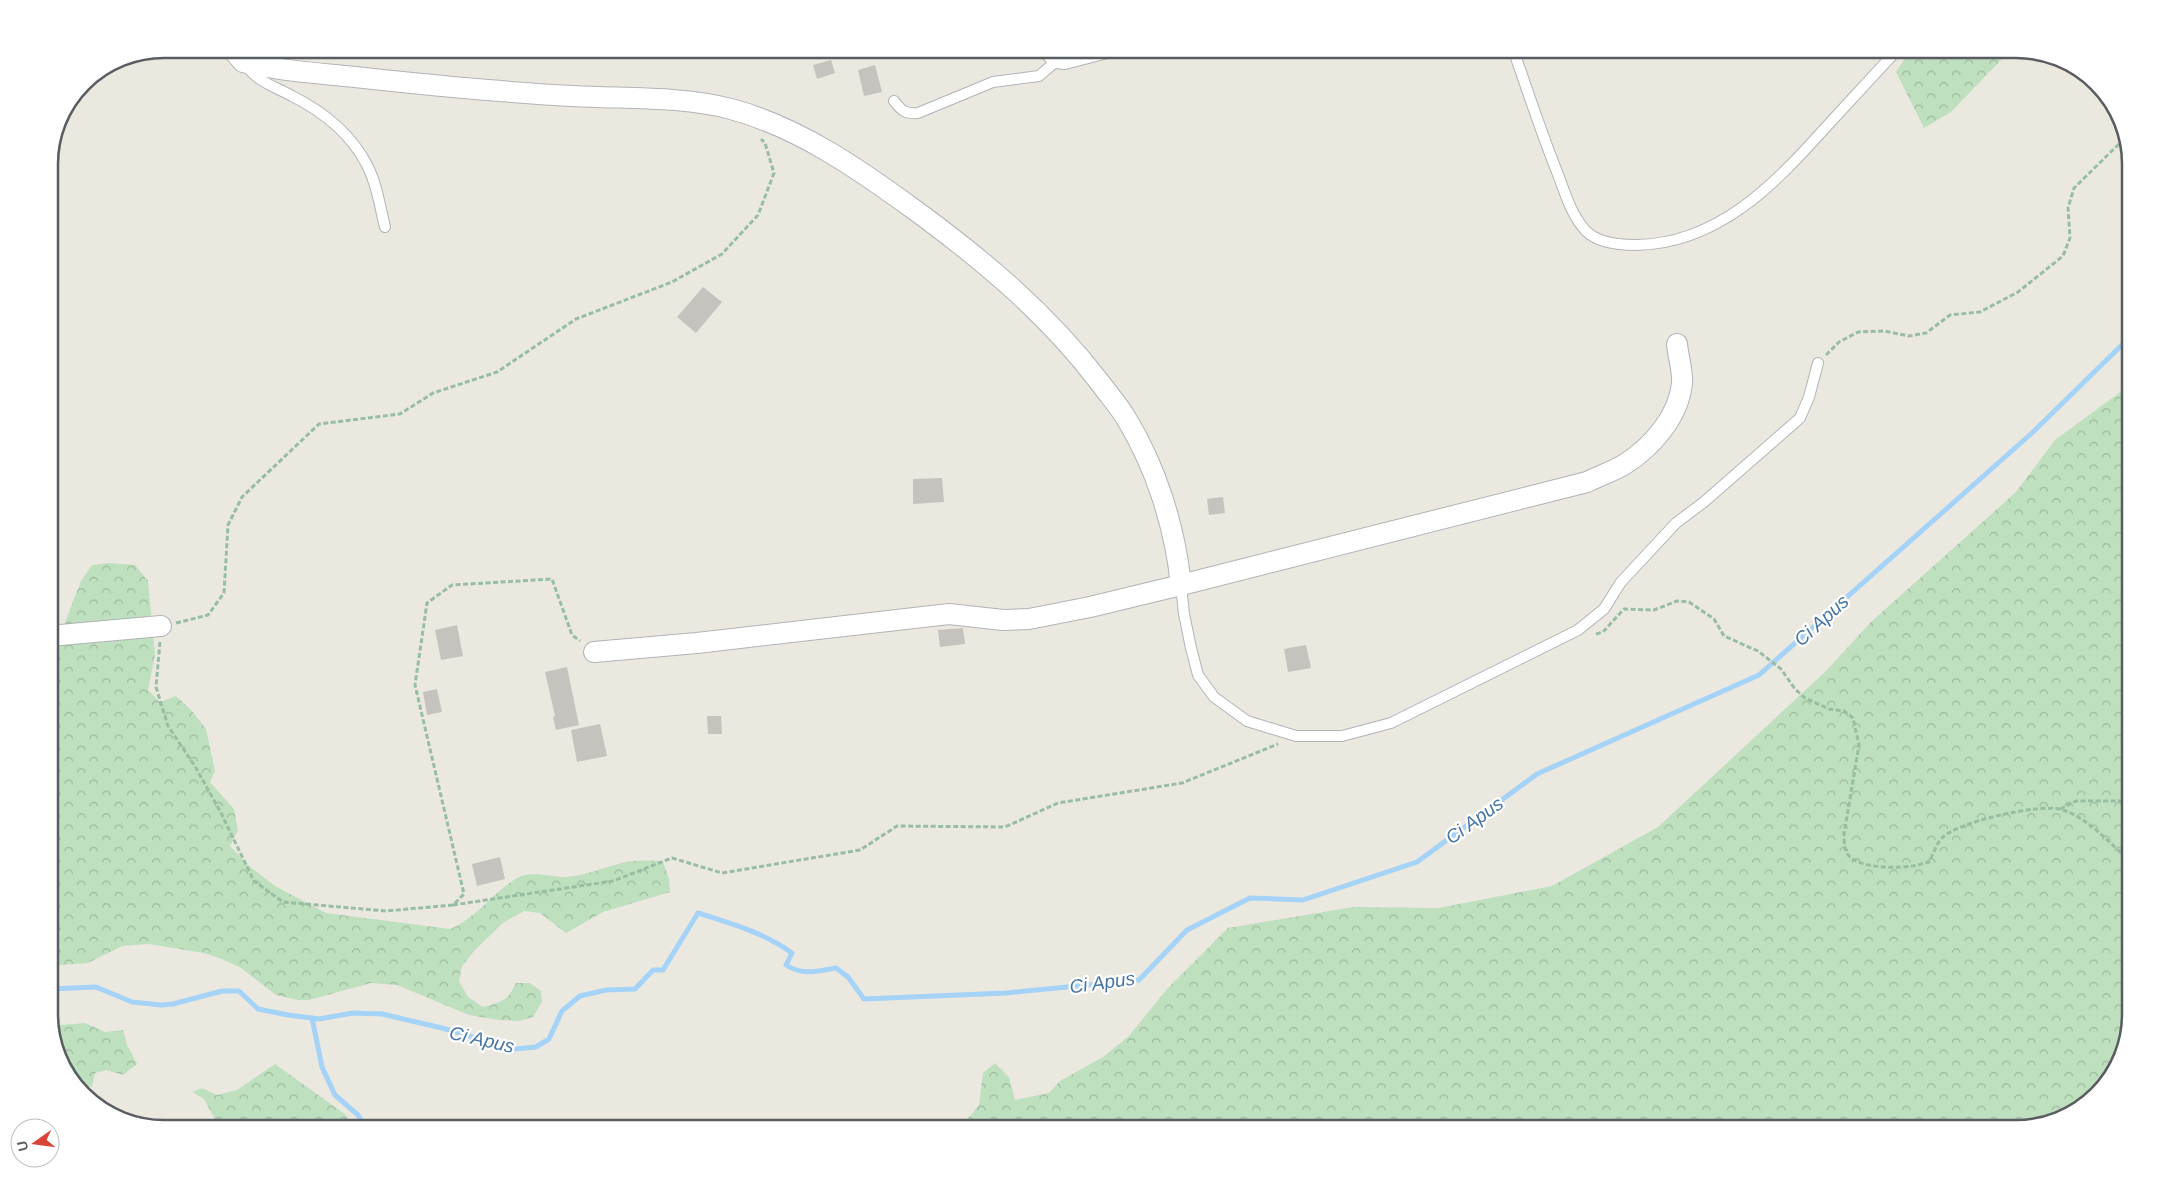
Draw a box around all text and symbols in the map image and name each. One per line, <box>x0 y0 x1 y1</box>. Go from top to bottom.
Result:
water label: Ci Apus <box>1790 590 1853 650</box>
water label: Ci Apus <box>1441 792 1507 848</box>
water label: Ci Apus <box>1068 967 1137 997</box>
water label: Ci Apus <box>447 1022 517 1057</box>
north arrow <box>10 1118 60 1168</box>
text: U <box>13 1139 31 1153</box>

